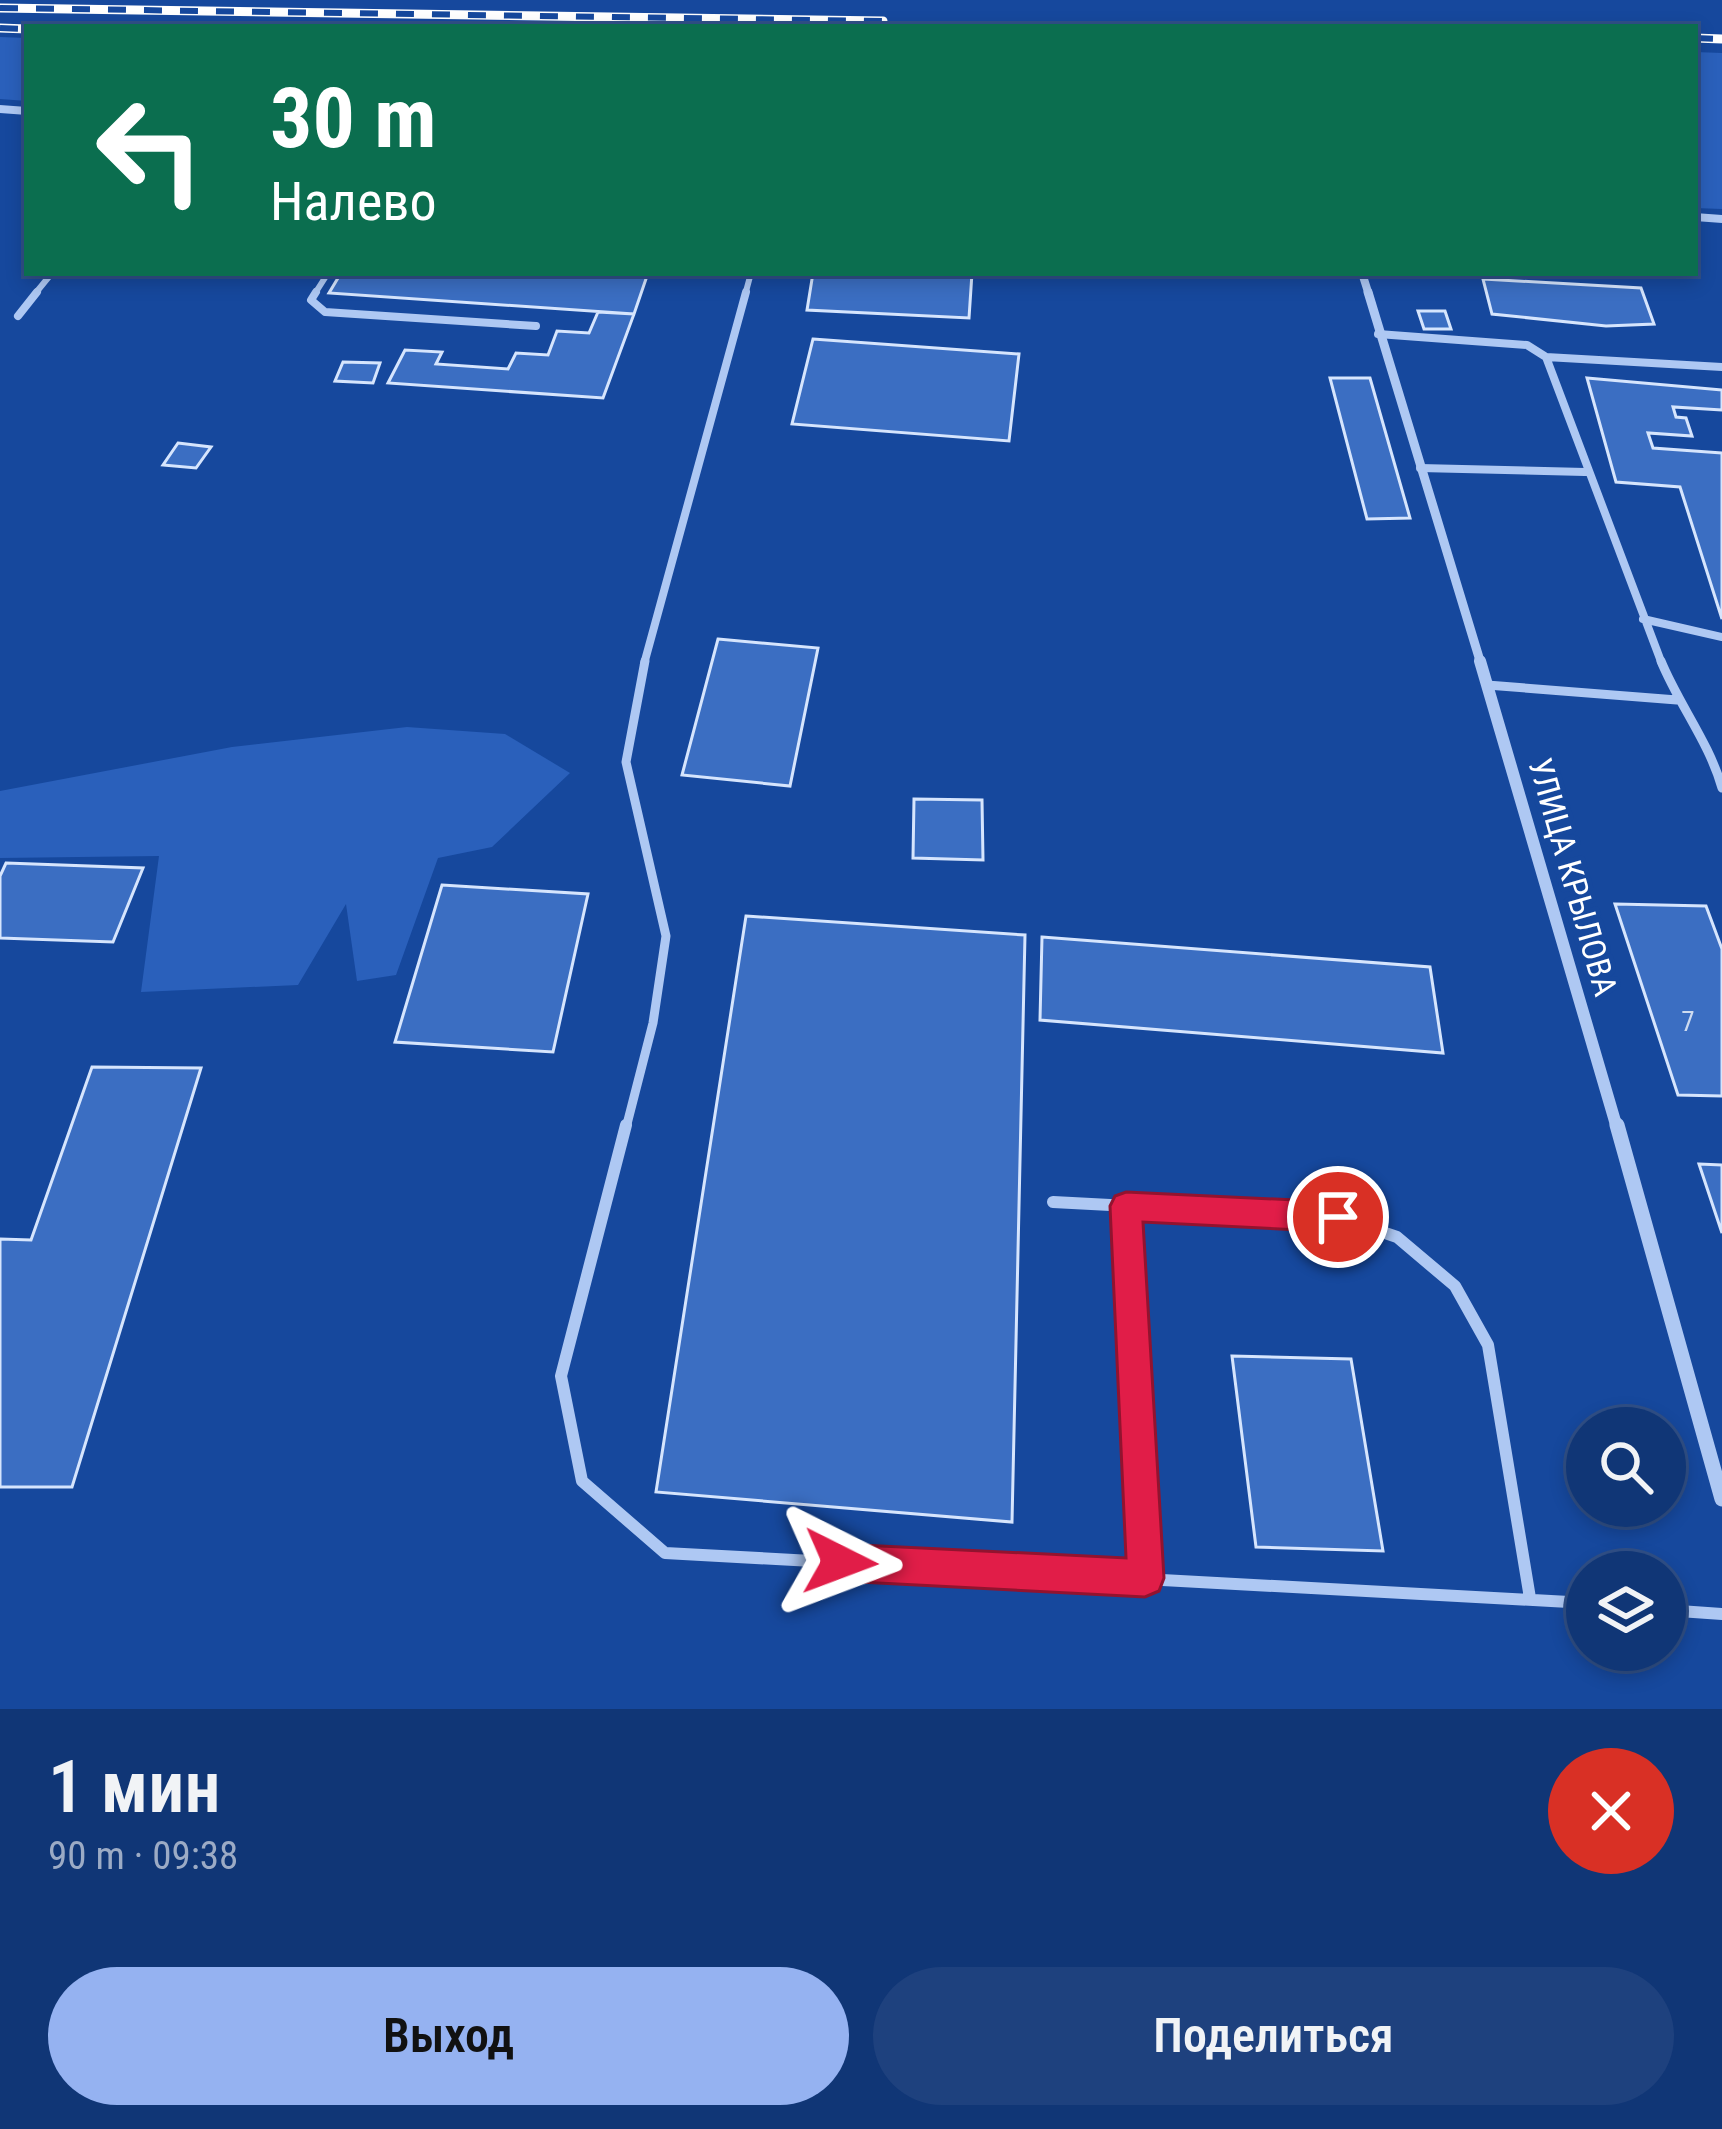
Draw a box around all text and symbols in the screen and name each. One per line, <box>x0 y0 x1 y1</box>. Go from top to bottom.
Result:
text: 30 m <box>270 69 437 168</box>
icon: left <box>72 72 228 228</box>
text: Налево <box>270 170 437 233</box>
street label: УЛИЦА КРЫЛОВА <box>1520 754 1626 1000</box>
house number: 7 <box>1681 1006 1695 1038</box>
pin <box>1287 1166 1389 1268</box>
icon: arrive <box>1305 1184 1371 1250</box>
map controls <box>1566 1407 1686 1671</box>
button: search <box>1566 1407 1686 1527</box>
position arrow <box>777 1499 903 1625</box>
button: layers <box>1566 1551 1686 1671</box>
text: 1 мин <box>48 1745 221 1830</box>
button: close <box>1548 1748 1674 1874</box>
text: 90 m · 09:38 <box>48 1833 238 1879</box>
button: Выход <box>48 1967 849 2105</box>
button: Поделиться <box>873 1967 1674 2105</box>

